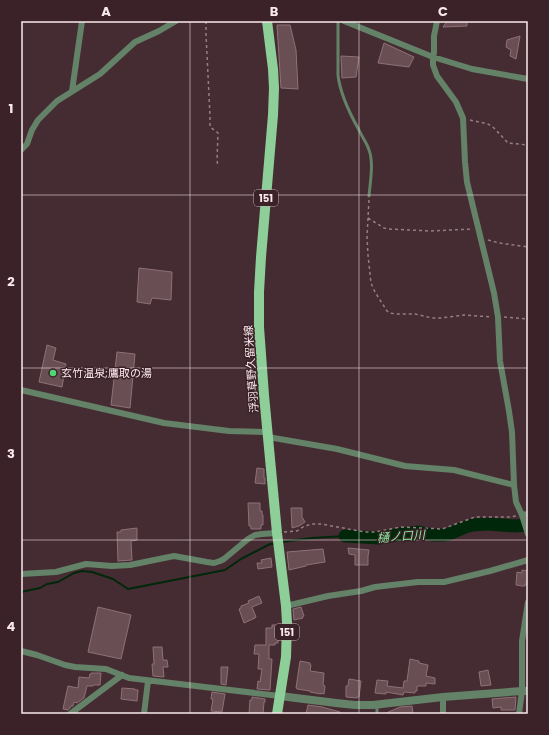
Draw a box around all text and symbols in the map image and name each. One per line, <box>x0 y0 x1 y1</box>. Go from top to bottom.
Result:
text: A <box>101 2 111 21</box>
text: B <box>270 2 279 21</box>
text: C <box>438 2 448 21</box>
text: 1 <box>9 99 13 118</box>
road number: 151 <box>254 190 278 206</box>
text: 2 <box>7 272 15 291</box>
street label: 浮羽草野久留米線 <box>240 325 262 413</box>
place label: 玄竹温泉;鷹取の湯 <box>61 365 152 381</box>
marker: 玄竹温泉;鷹取の湯 <box>48 368 58 378</box>
text: 3 <box>7 444 15 463</box>
water label: 樋ノ口川 <box>376 526 428 546</box>
text: 4 <box>7 617 16 636</box>
road number: 151 <box>275 624 299 640</box>

